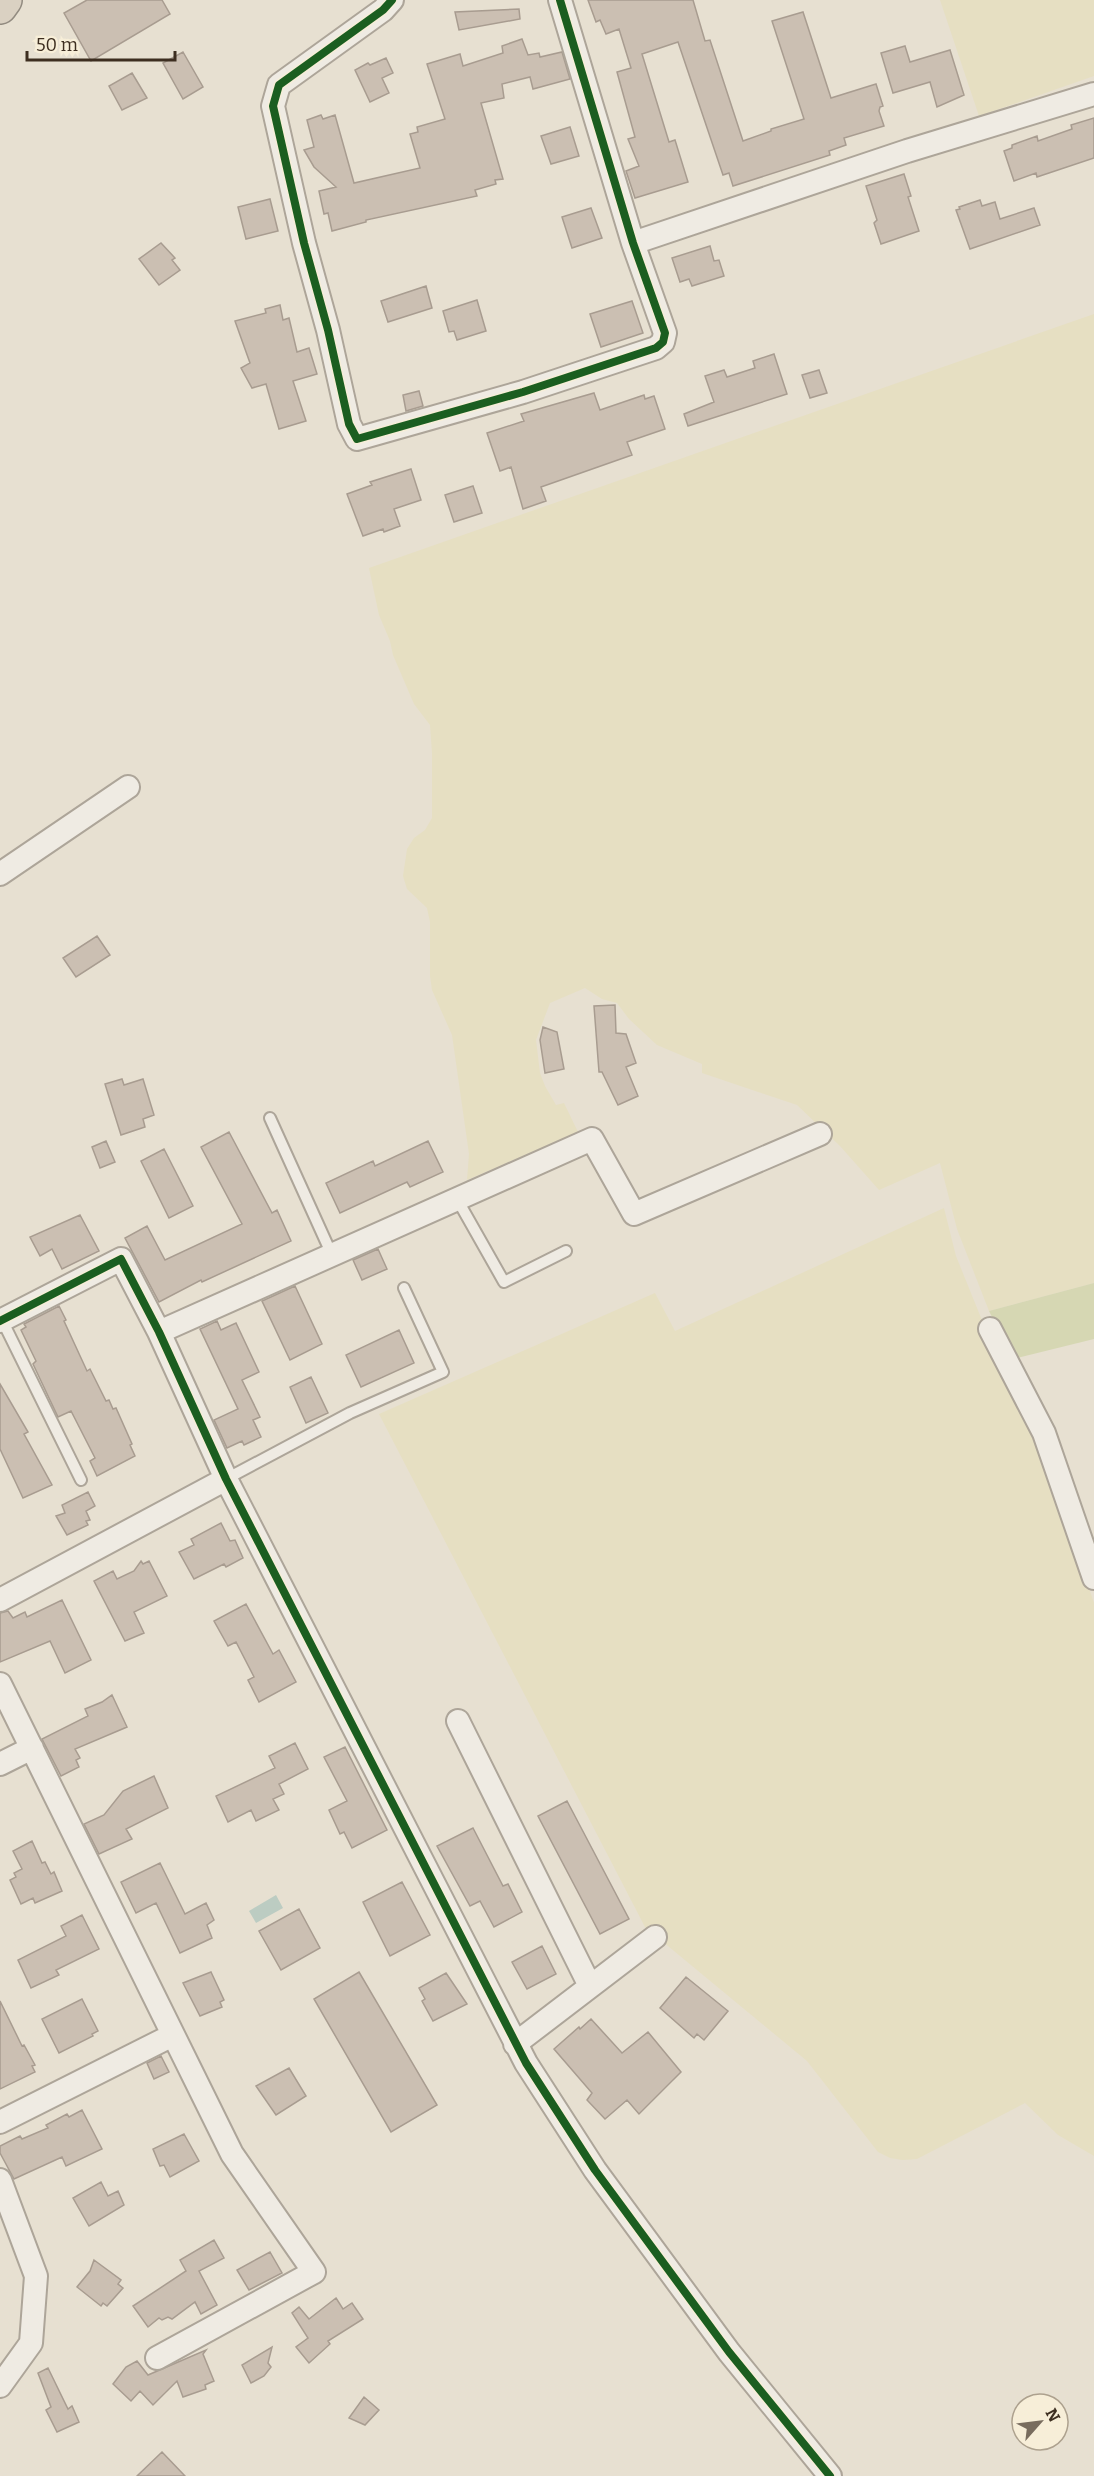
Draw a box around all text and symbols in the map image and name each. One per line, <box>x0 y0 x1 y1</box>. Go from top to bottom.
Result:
scale bar <box>27 24 176 62</box>
text: 50 m <box>36 34 78 56</box>
north arrow <box>1010 2392 1070 2452</box>
text: N <box>1042 2405 1064 2425</box>

